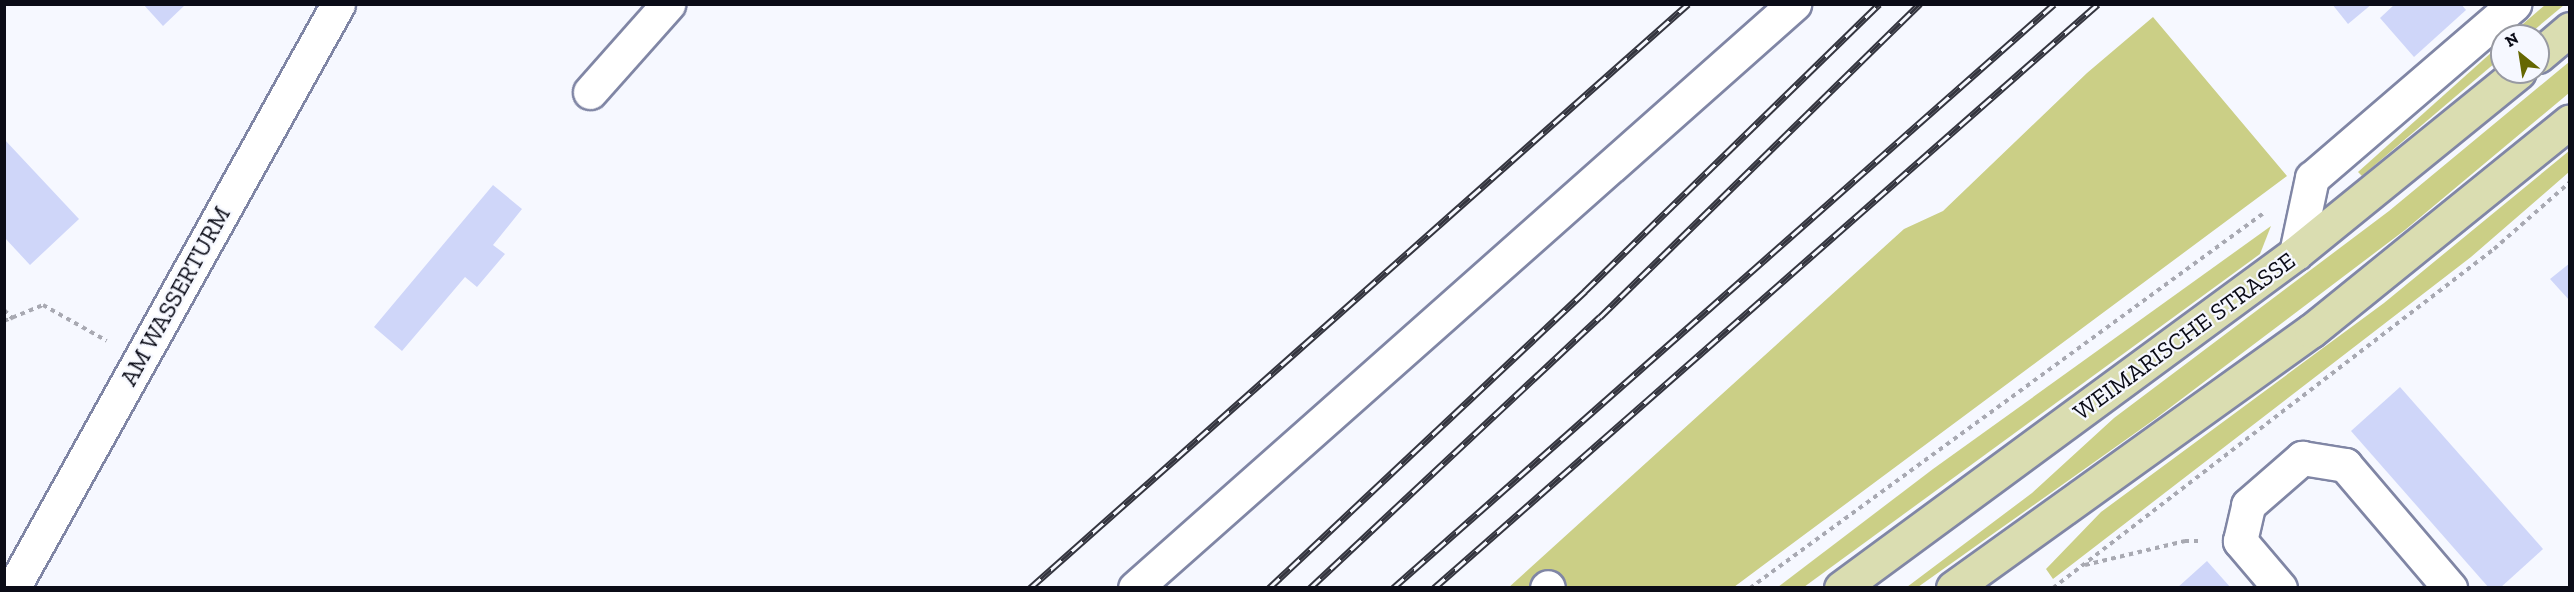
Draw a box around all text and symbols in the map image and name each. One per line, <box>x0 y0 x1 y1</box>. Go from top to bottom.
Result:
north arrow <box>2490 24 2550 84</box>
text: N <box>2502 28 2522 51</box>
street label: AM WASSERTURM <box>114 201 236 391</box>
street label: WEIMARISCHE STRASSE <box>2067 246 2301 426</box>

